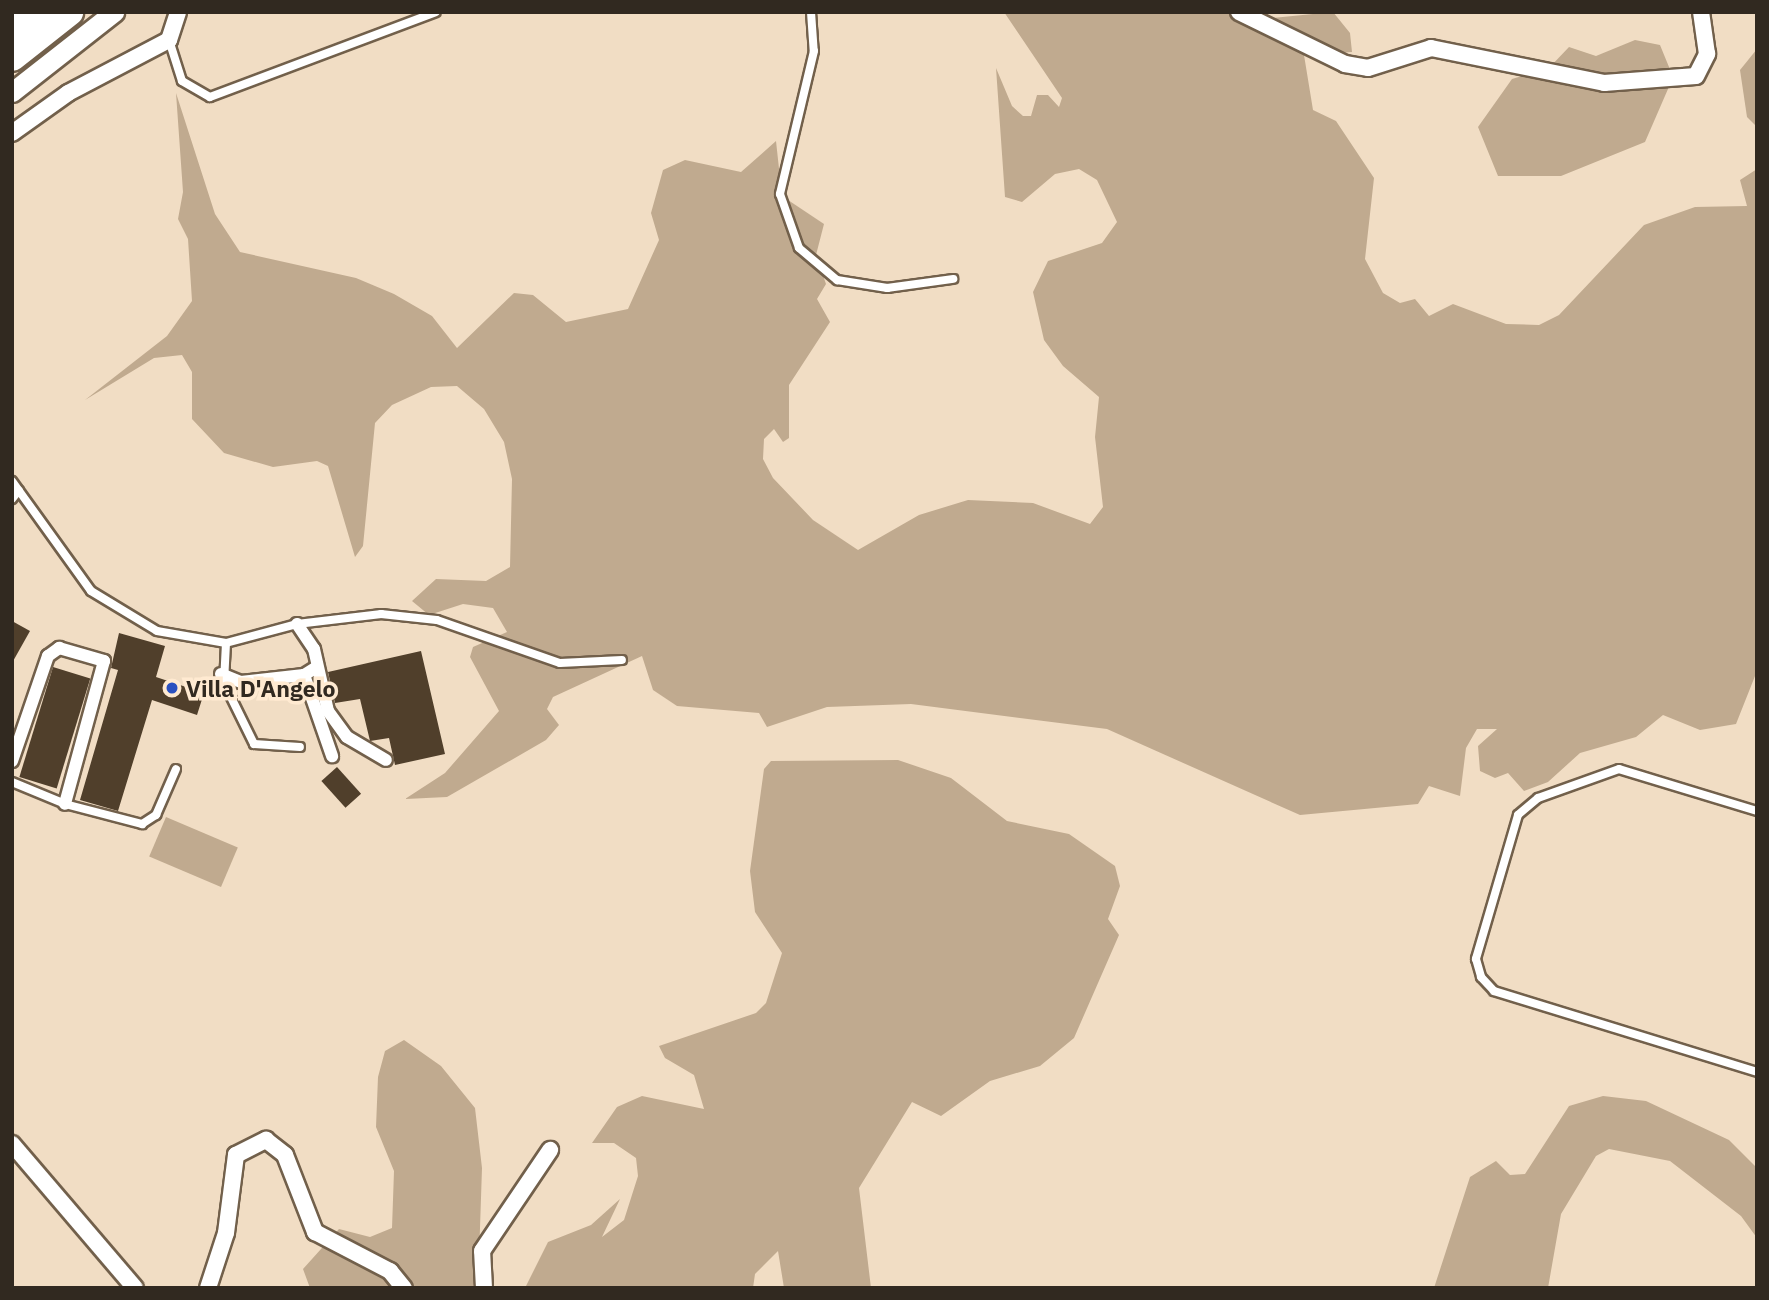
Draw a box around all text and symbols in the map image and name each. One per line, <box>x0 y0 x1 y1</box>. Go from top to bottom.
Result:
place label: Villa D'Angelo <box>186 674 335 702</box>
marker: Villa D'Angelo <box>164 680 180 696</box>

